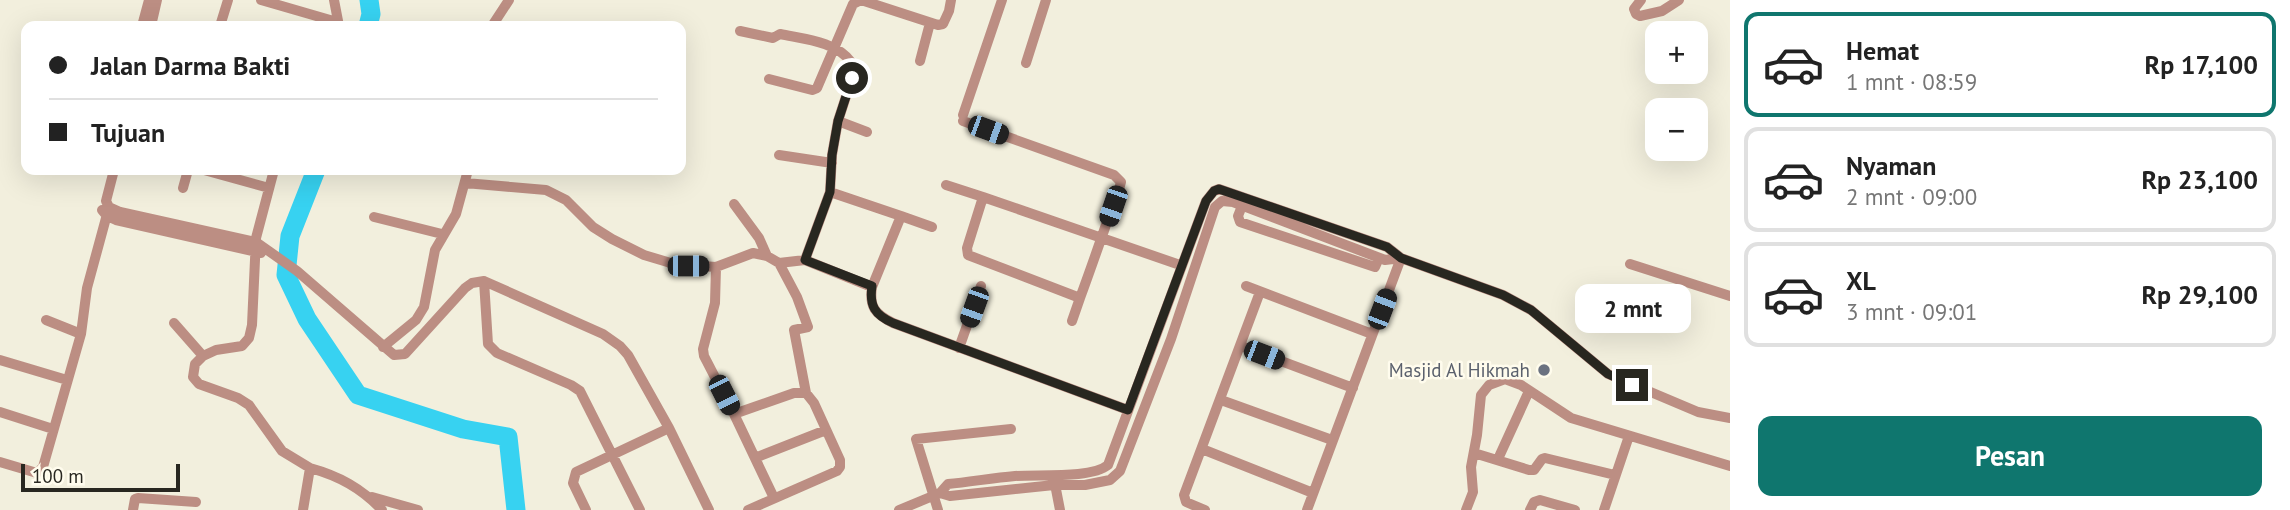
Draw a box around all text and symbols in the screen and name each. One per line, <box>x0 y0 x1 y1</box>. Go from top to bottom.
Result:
map controls <box>1645 21 1708 161</box>
button: + <box>1645 21 1708 84</box>
icon: car <box>1762 33 1825 96</box>
text: Hemat <box>1846 34 1919 67</box>
text: Rp 17,100 <box>2145 48 2258 81</box>
text: Jalan Darma Bakti <box>91 49 290 82</box>
route start <box>836 62 868 94</box>
text: 1 mnt · 08:59 <box>1846 67 1977 96</box>
button: − <box>1645 98 1708 161</box>
car <box>965 113 1012 147</box>
text: Tujuan <box>91 116 165 149</box>
icon: car <box>1762 148 1825 211</box>
text: Nyaman <box>1846 149 1936 182</box>
text: Rp 23,100 <box>2141 163 2258 196</box>
text: 2 mnt · 09:00 <box>1846 182 1977 211</box>
car <box>1097 183 1130 229</box>
car <box>668 256 710 277</box>
icon: car <box>1762 263 1825 326</box>
text: XL <box>1846 264 1876 297</box>
text: Rp 29,100 <box>2141 278 2258 311</box>
car <box>957 284 992 330</box>
callout: 2 mnt <box>1574 284 1690 332</box>
car <box>1365 286 1400 332</box>
text: 2 mnt <box>1604 294 1662 323</box>
text: 3 mnt · 09:01 <box>1846 297 1977 326</box>
car <box>1241 338 1288 372</box>
place label: Masjid Al Hikmah <box>1389 358 1530 382</box>
marker: Masjid Al Hikmah <box>1536 362 1552 378</box>
route end <box>1616 369 1648 401</box>
car <box>706 372 743 418</box>
button: Pesan <box>1758 416 2262 496</box>
scale bar <box>21 461 180 493</box>
text: 100 m <box>32 464 84 488</box>

